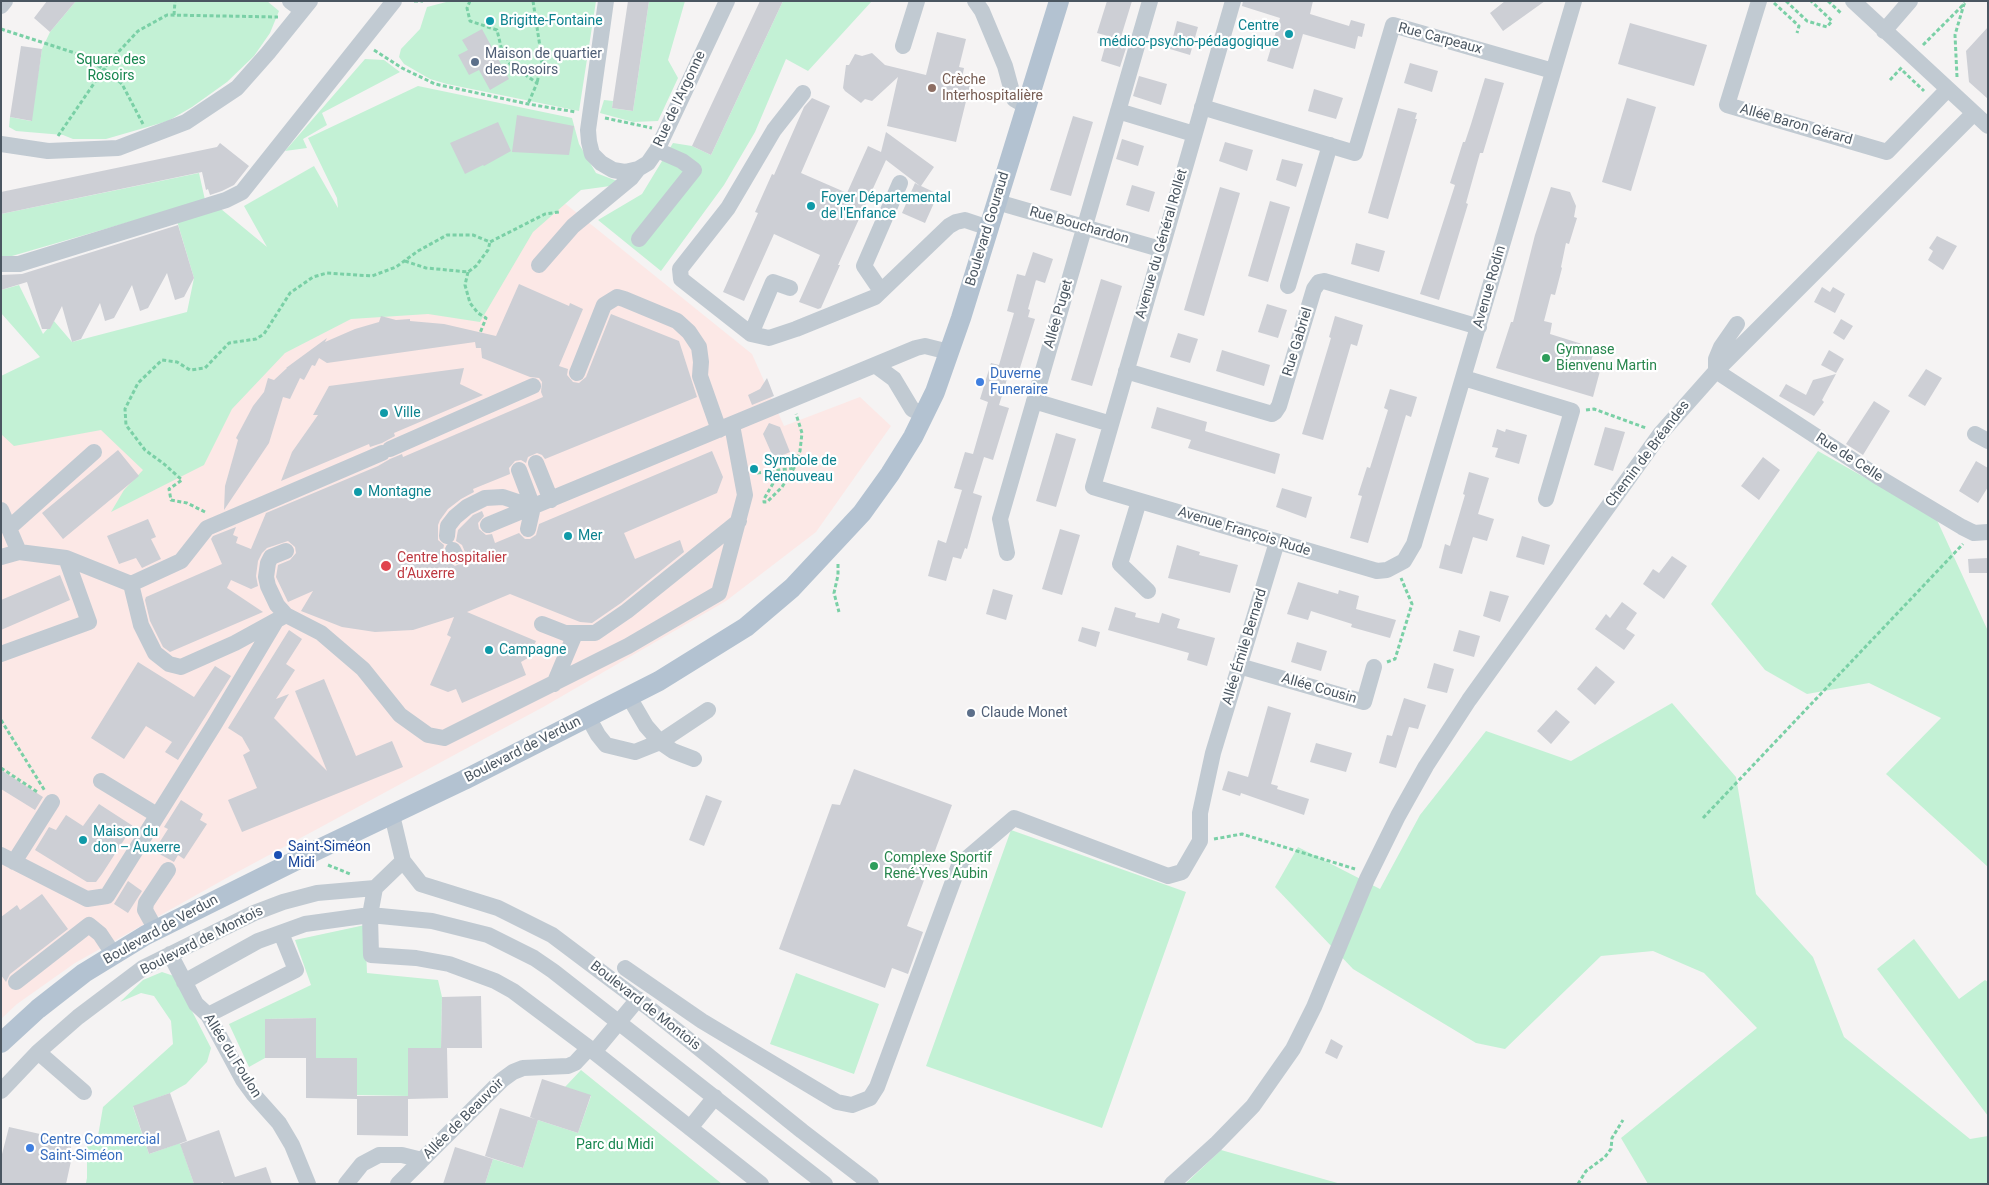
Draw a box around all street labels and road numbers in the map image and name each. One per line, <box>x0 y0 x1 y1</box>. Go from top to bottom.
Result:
street label: Rue Carpeaux <box>1396 20 1484 58</box>
street label: Rue de l'Argonne <box>651 49 709 149</box>
street label: Allée Baron Gérard <box>1738 101 1854 149</box>
street label: Avenue du Général Rollet <box>1133 167 1191 321</box>
street label: Boulevard Gouraud <box>963 170 1013 288</box>
street label: Rue Bouchardon <box>1027 204 1131 248</box>
street label: Avenue Rodin <box>1470 244 1510 330</box>
street label: Allée Puget <box>1041 278 1077 350</box>
street label: Rue Gabriel <box>1280 305 1316 379</box>
street label: Chemin de Bréandes <box>1603 398 1693 510</box>
street label: Rue de Celle <box>1812 430 1886 486</box>
street label: Avenue François Rude <box>1176 504 1312 560</box>
street label: Allée Émile Bernard <box>1219 587 1271 707</box>
street label: Allée Cousin <box>1279 670 1359 708</box>
street label: Boulevard de Verdun <box>462 713 584 787</box>
street label: Boulevard de Verdun <box>101 892 221 968</box>
street label: Boulevard de Montois <box>138 903 266 979</box>
street label: Boulevard de Montois <box>587 958 703 1054</box>
street label: Allée du Foulon <box>200 1011 264 1101</box>
street label: Allée de Beauvoir <box>420 1075 508 1163</box>

